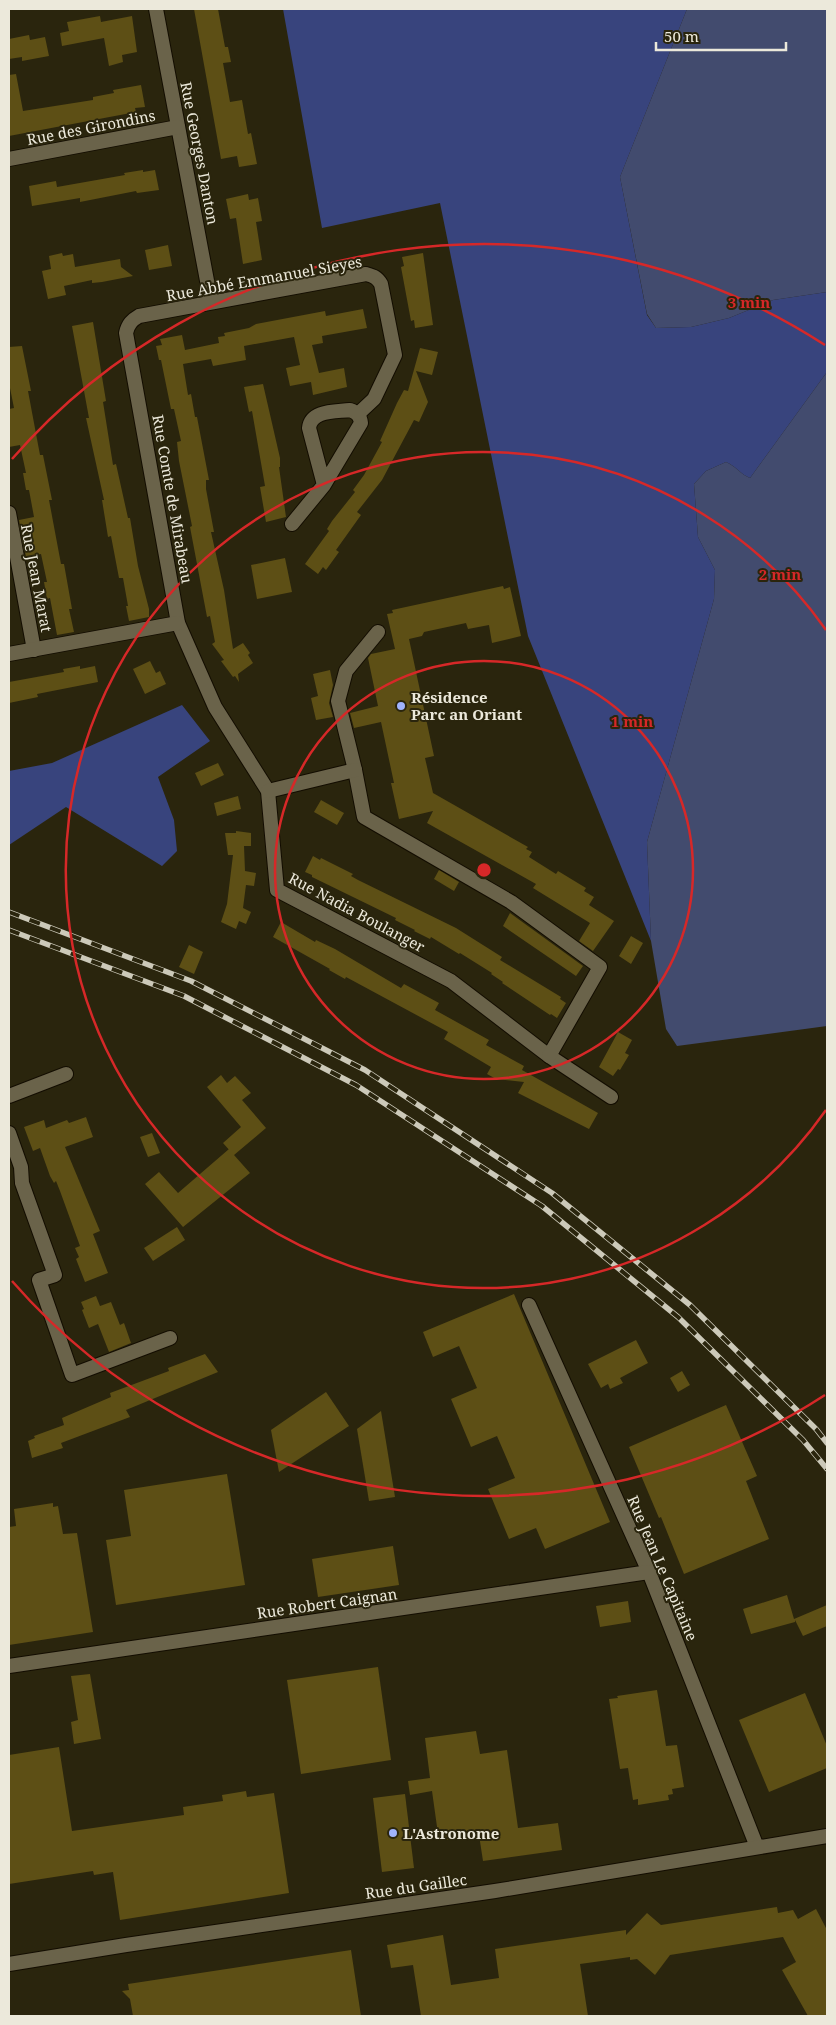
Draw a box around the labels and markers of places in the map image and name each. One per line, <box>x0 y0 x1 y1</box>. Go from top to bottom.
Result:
place label: Résidence Parc an Oriant <box>411 687 522 724</box>
marker: Résidence Parc an Oriant <box>395 700 407 712</box>
centre of rings <box>475 861 493 879</box>
place label: L'Astronome <box>403 1823 499 1843</box>
marker: L'Astronome <box>387 1827 399 1839</box>

